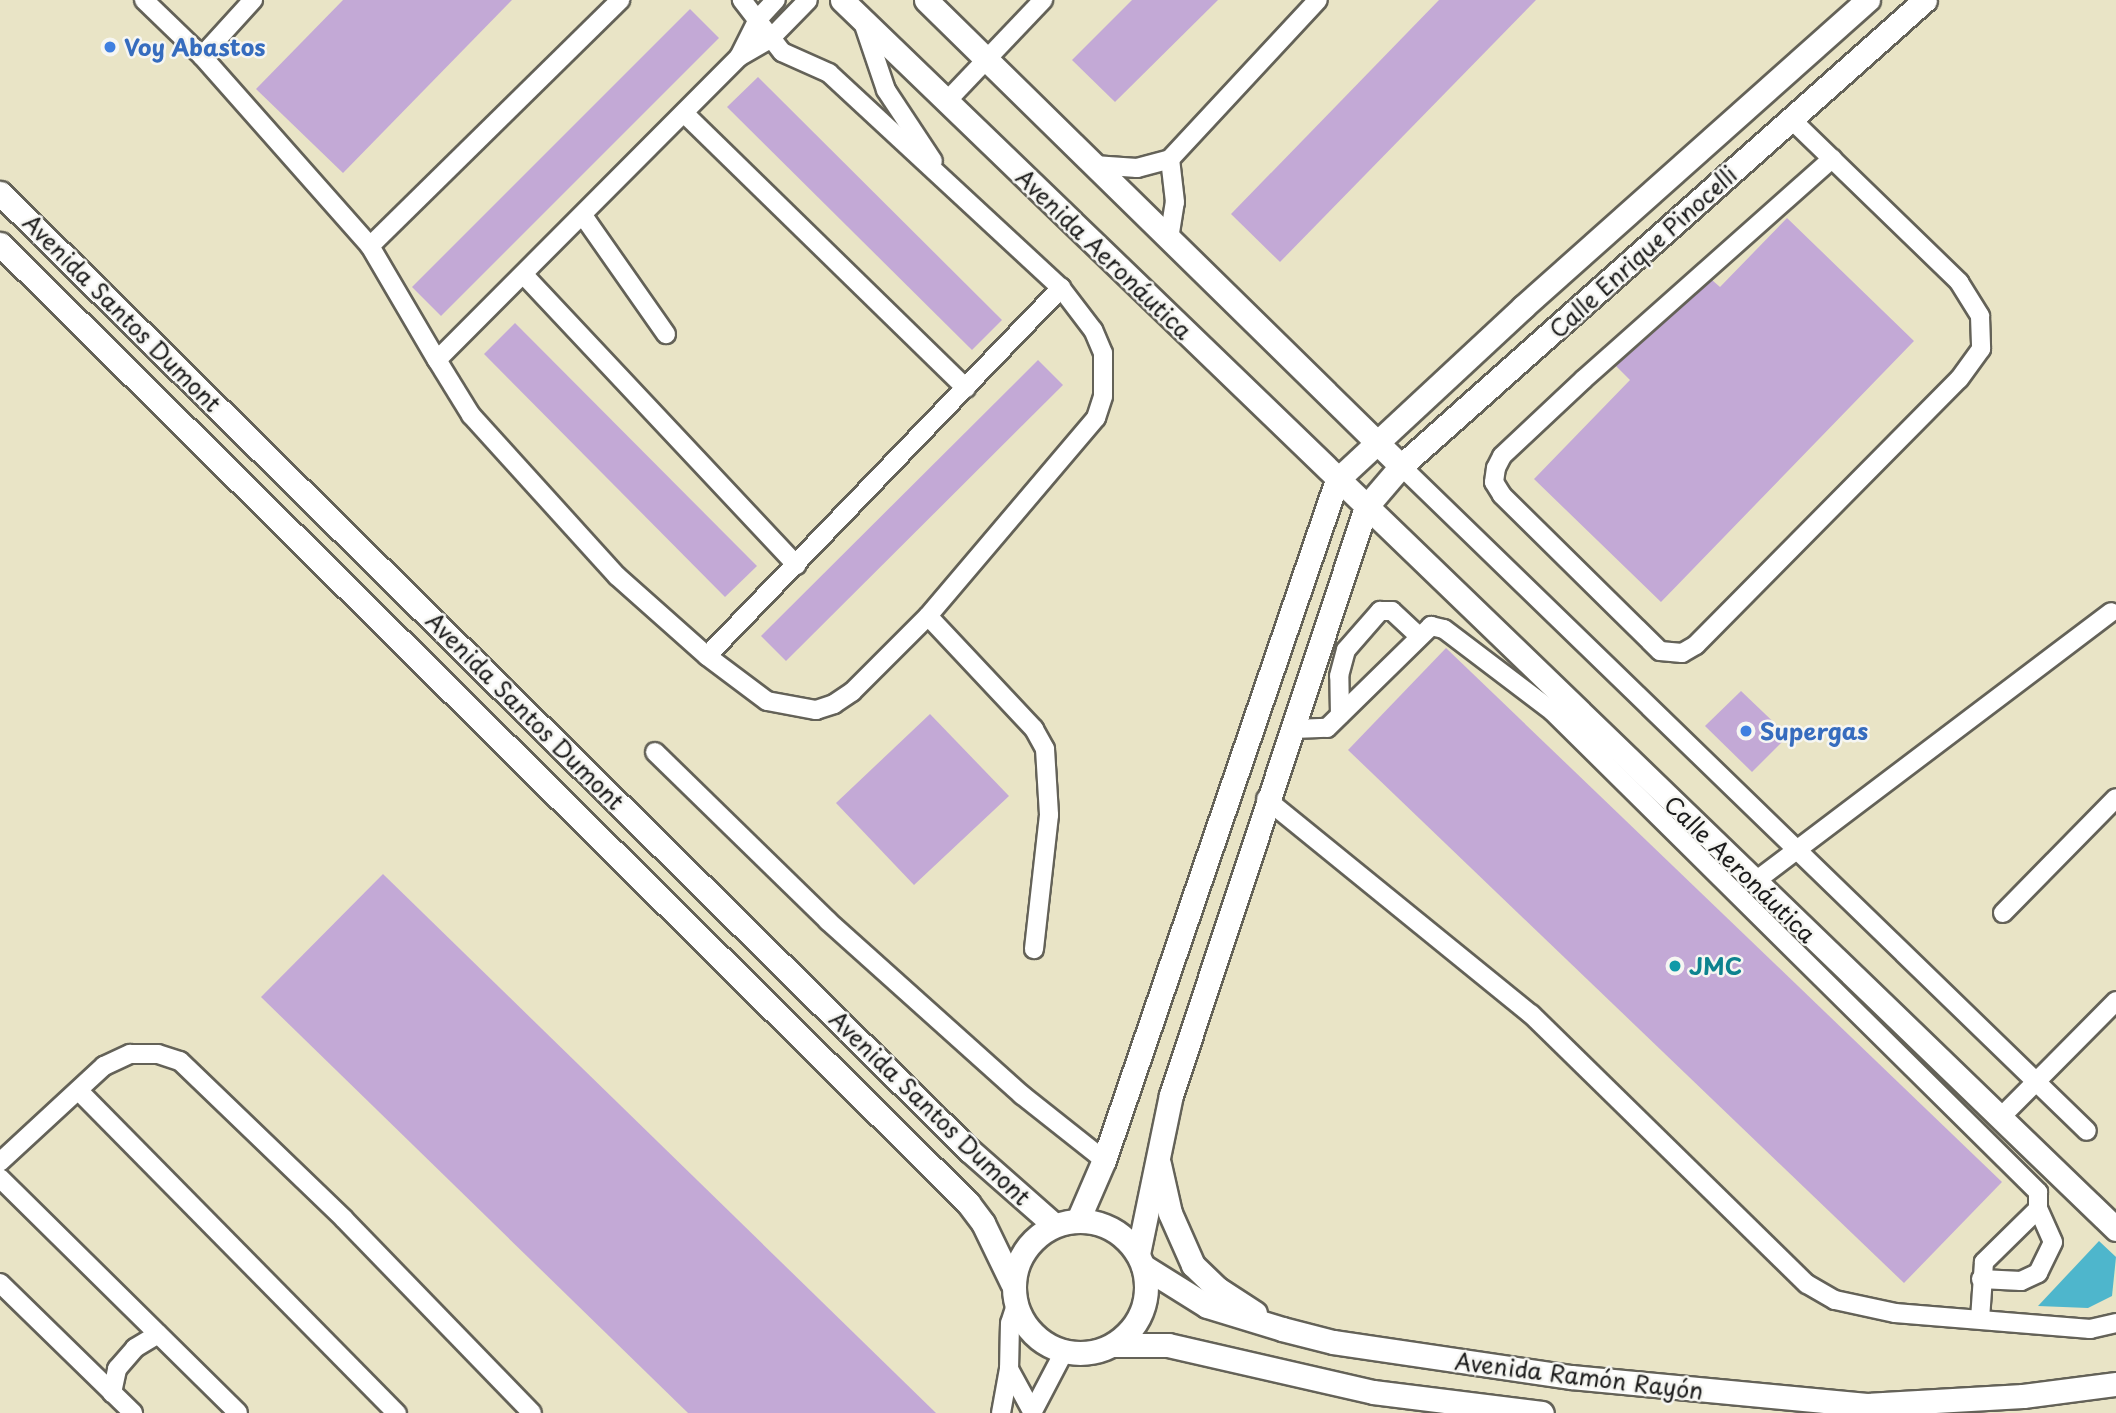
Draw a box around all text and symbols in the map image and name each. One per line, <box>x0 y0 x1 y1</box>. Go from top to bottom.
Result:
place label: Voy Abastos <box>124 33 267 61</box>
marker: Voy Abastos <box>102 39 118 55</box>
street label: Calle Enrique Pinocelli <box>1543 160 1743 344</box>
street label: Avenida Aeronáutica <box>1011 163 1197 345</box>
street label: Avenida Santos Dumont <box>18 209 226 417</box>
street label: Avenida Santos Dumont <box>421 607 629 815</box>
place label: Supergas <box>1760 717 1868 745</box>
marker: Supergas <box>1738 723 1754 739</box>
street label: Calle Aeronáutica <box>1658 790 1822 948</box>
place label: JMC <box>1689 952 1742 980</box>
marker: JMC <box>1667 958 1683 974</box>
street label: Avenida Santos Dumont <box>824 1005 1036 1211</box>
street label: Avenida Ramón Rayón <box>1454 1347 1704 1405</box>

